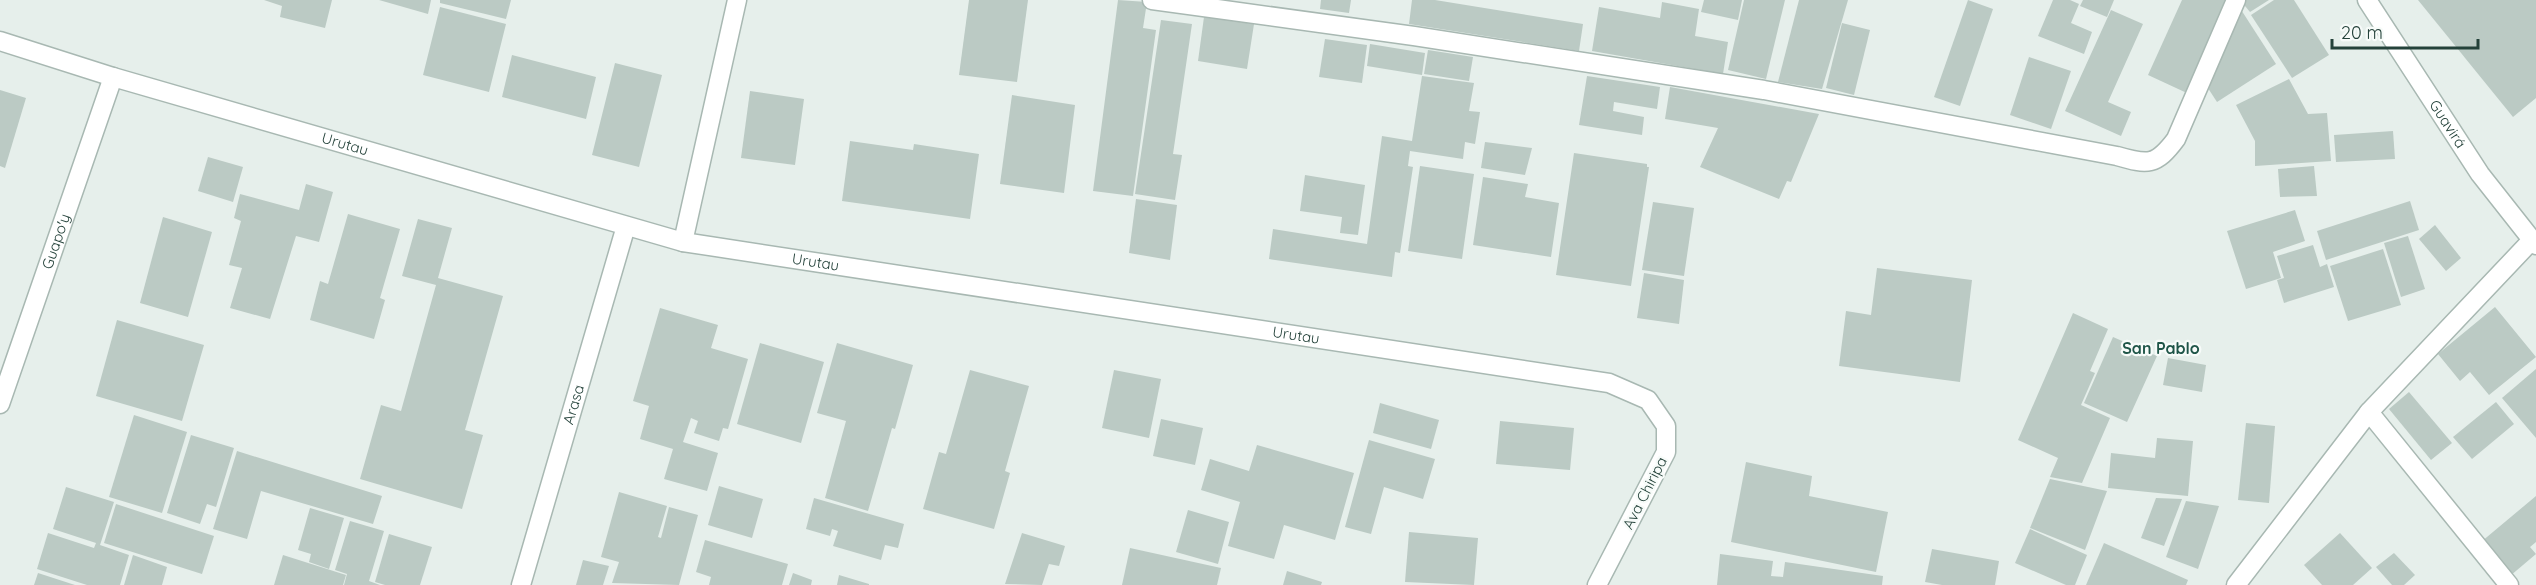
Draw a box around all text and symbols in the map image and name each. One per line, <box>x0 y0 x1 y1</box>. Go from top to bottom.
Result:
scale bar <box>2332 12 2478 50</box>
text: 20 m <box>2341 21 2383 44</box>
street label: Guavirá <box>2425 96 2471 152</box>
street label: Urutau <box>320 128 371 159</box>
street label: Guapo'y <box>37 211 74 272</box>
street label: Urutau <box>791 249 841 275</box>
street label: Urutau <box>1271 322 1321 348</box>
district label: San Pablo <box>2122 338 2200 358</box>
street label: Arasa <box>558 382 588 427</box>
street label: Ava Chiripa <box>1618 453 1671 532</box>

